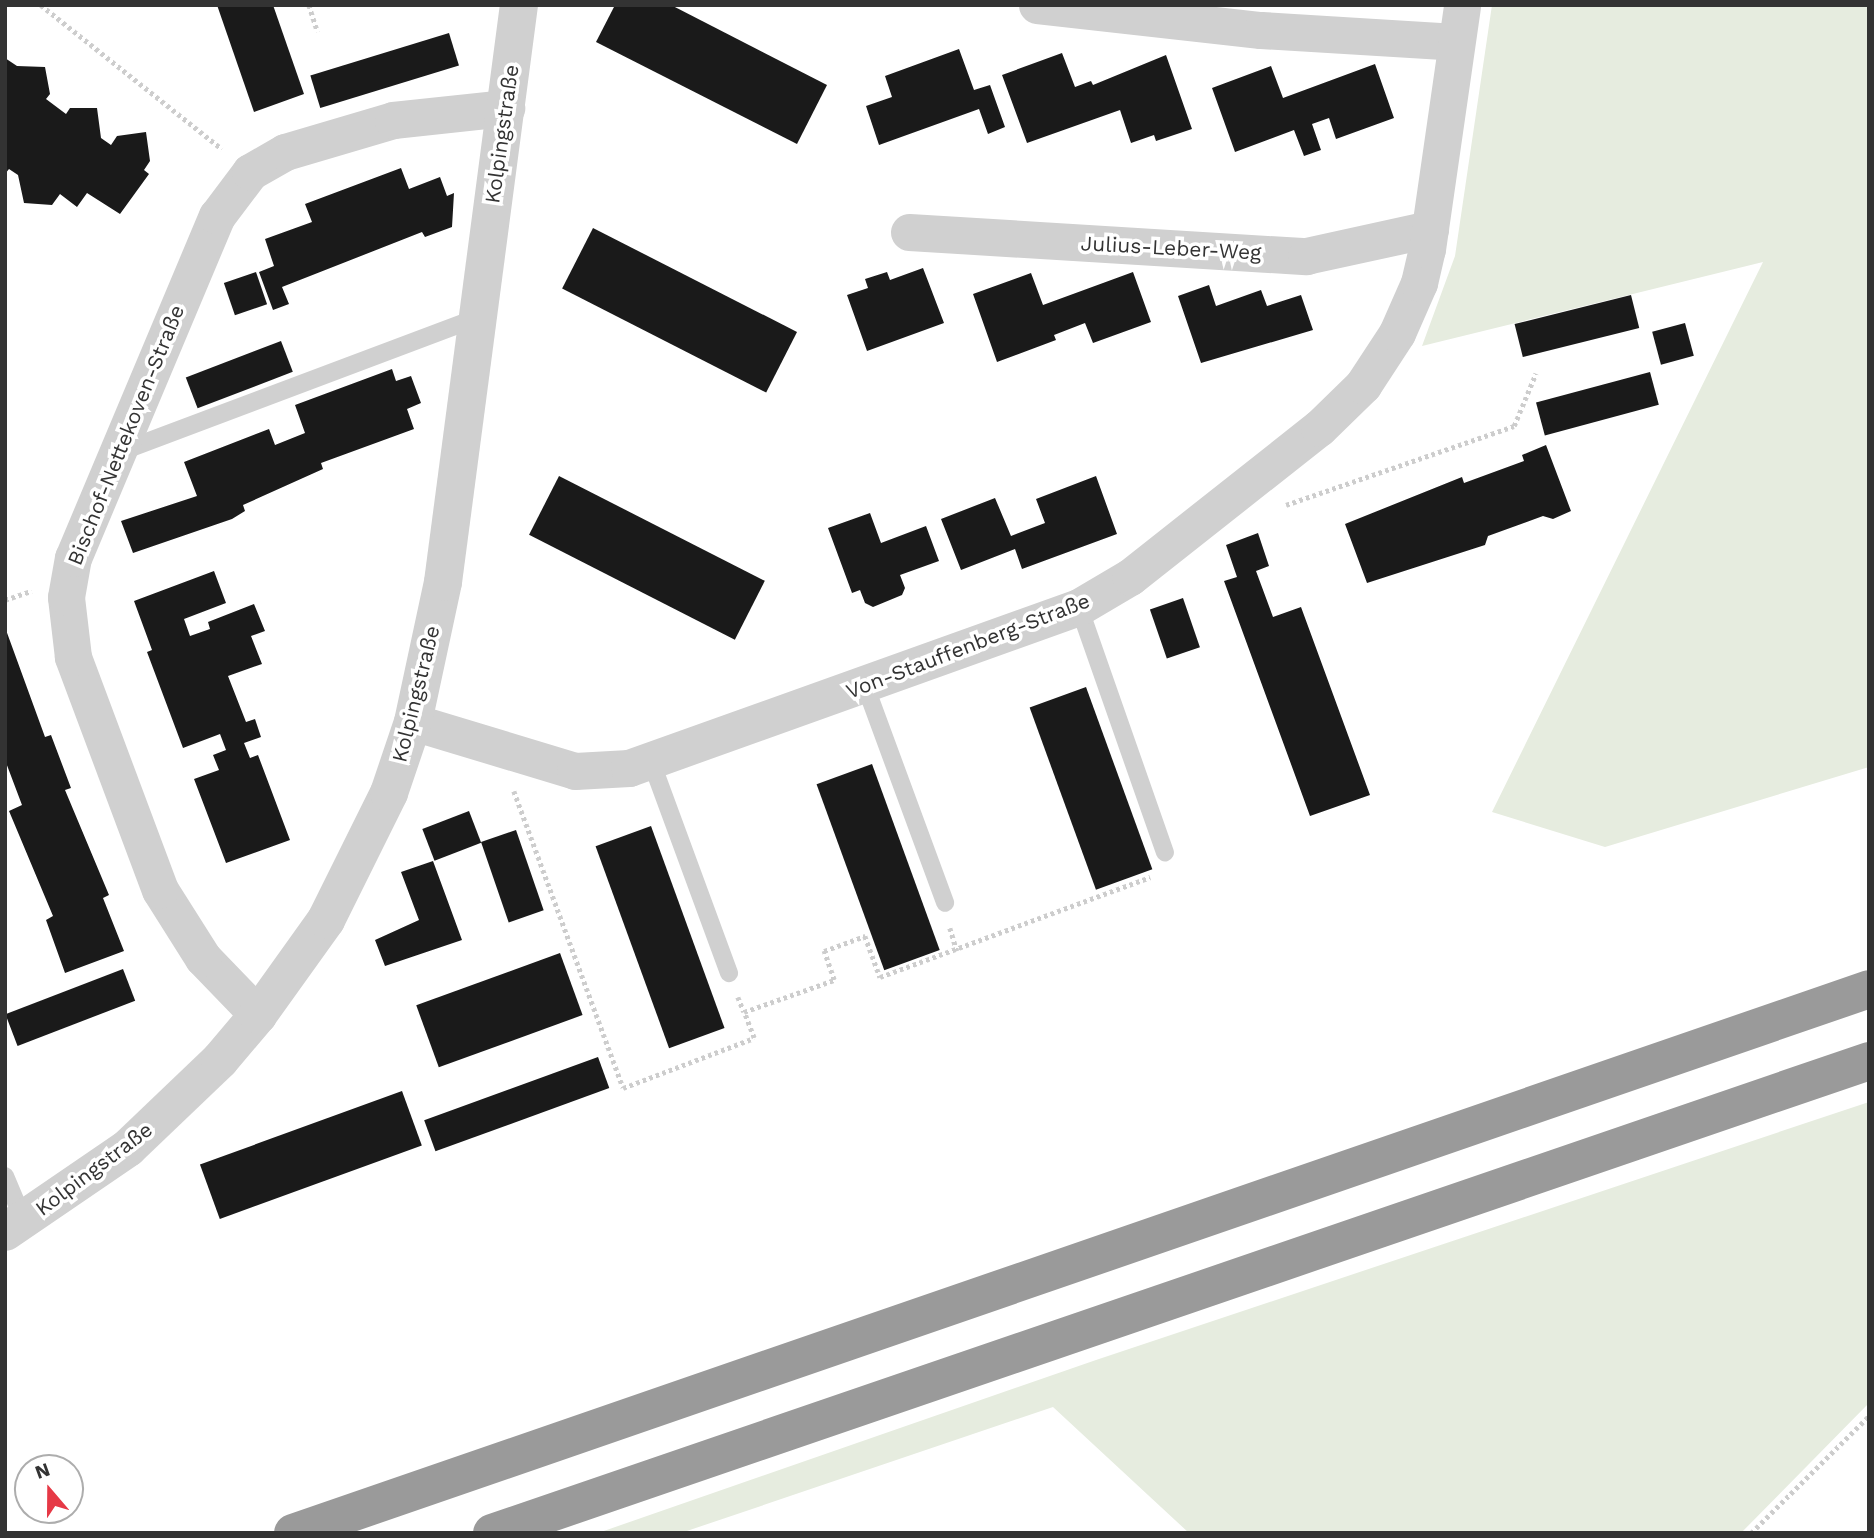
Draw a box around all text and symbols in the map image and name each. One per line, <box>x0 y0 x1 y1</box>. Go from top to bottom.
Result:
street label: Kolpingstraße <box>480 63 524 205</box>
street label: Julius-Leber-Weg <box>1080 231 1262 265</box>
street label: Bischof-Nettekoven-Straße <box>62 301 190 569</box>
street label: Von-Stauffenberg-Straße <box>843 588 1093 704</box>
street label: Kolpingstraße <box>387 623 445 765</box>
street label: Kolpingstraße <box>31 1117 157 1221</box>
north arrow <box>14 1454 84 1524</box>
text: N <box>32 1457 53 1484</box>

